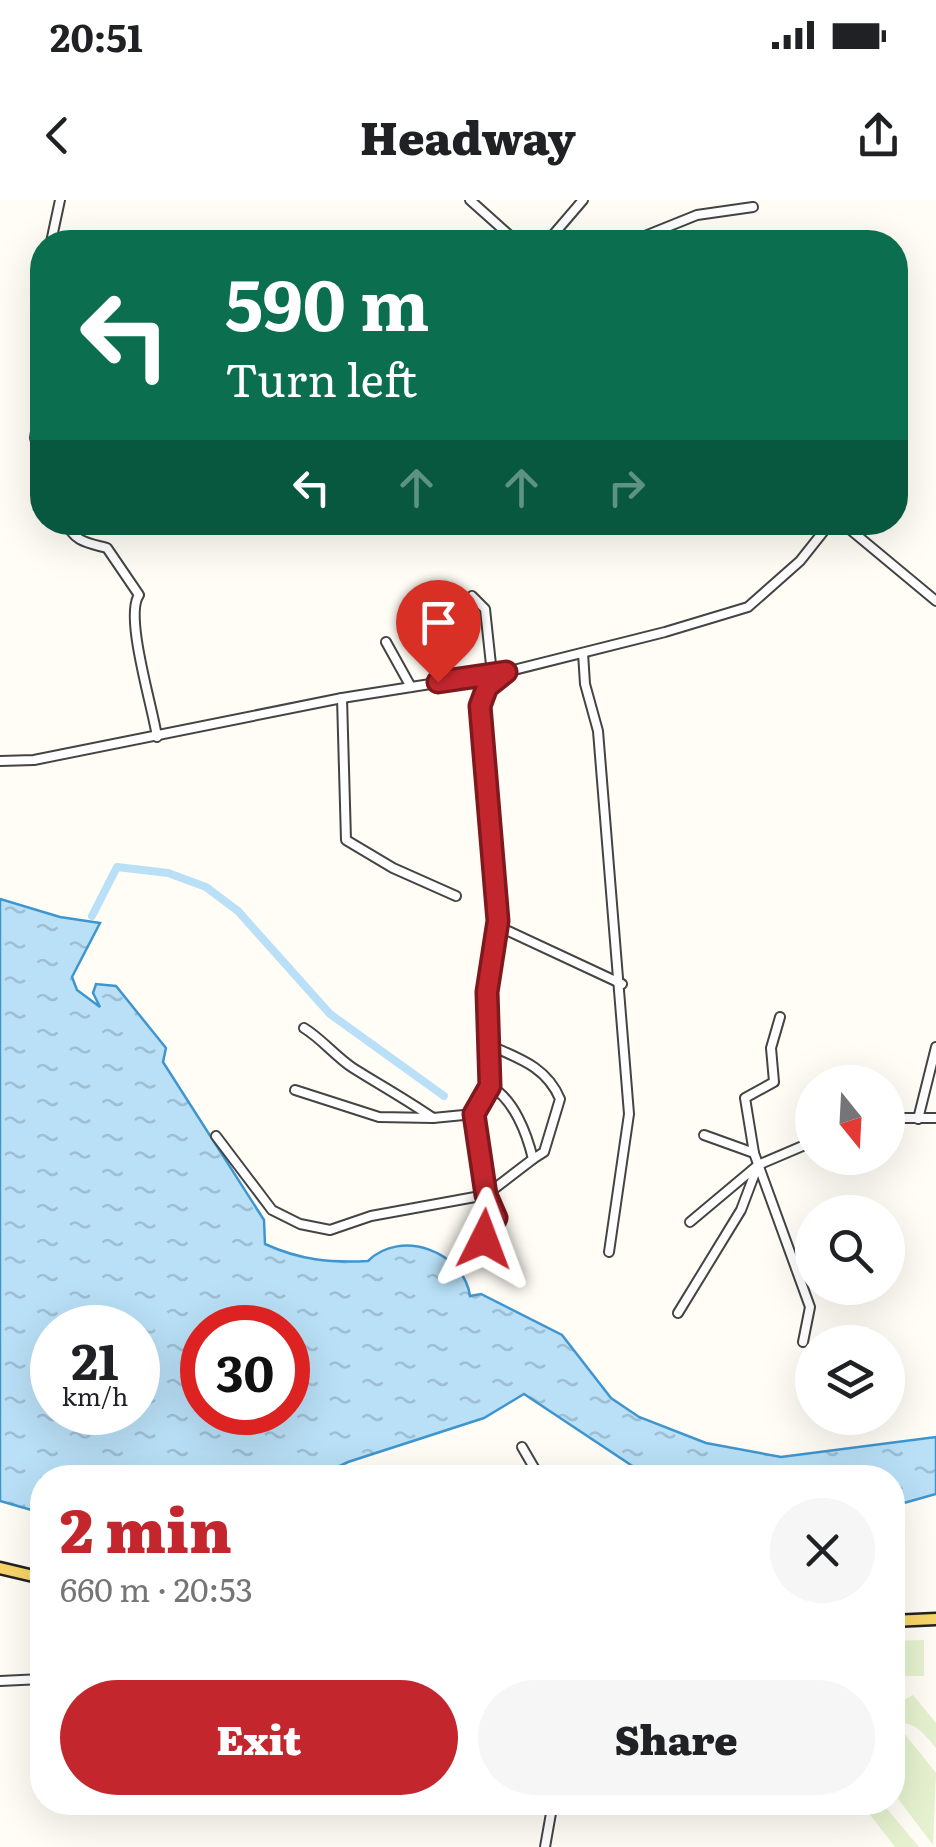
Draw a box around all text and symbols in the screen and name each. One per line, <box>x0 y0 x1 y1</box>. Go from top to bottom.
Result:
text: 20:51 <box>50 7 143 64</box>
text: Headway <box>360 102 576 169</box>
icon: back <box>30 108 85 163</box>
icon: share <box>851 108 906 163</box>
text: 590 m <box>225 249 430 353</box>
icon: left <box>60 270 190 400</box>
text: Turn left <box>225 344 417 411</box>
icon: left <box>284 460 339 515</box>
icon: ahead <box>389 460 444 515</box>
icon: ahead <box>494 460 549 515</box>
icon: right <box>599 460 654 515</box>
pin <box>396 580 481 683</box>
icon: arrive <box>411 595 466 650</box>
north arrow <box>795 1065 905 1175</box>
map controls <box>795 1065 905 1435</box>
position arrow <box>432 1187 536 1291</box>
button: search <box>795 1195 905 1305</box>
speed limit sign: 30 <box>180 1305 310 1435</box>
text: 21 <box>71 1321 119 1395</box>
button: layers <box>795 1325 905 1435</box>
text: km/h <box>62 1377 128 1414</box>
text: 2 min <box>60 1482 232 1571</box>
button: close <box>770 1498 875 1603</box>
text: 660 m · 20:53 <box>60 1564 253 1612</box>
button: Exit <box>60 1680 458 1795</box>
button: Share <box>478 1680 875 1795</box>

